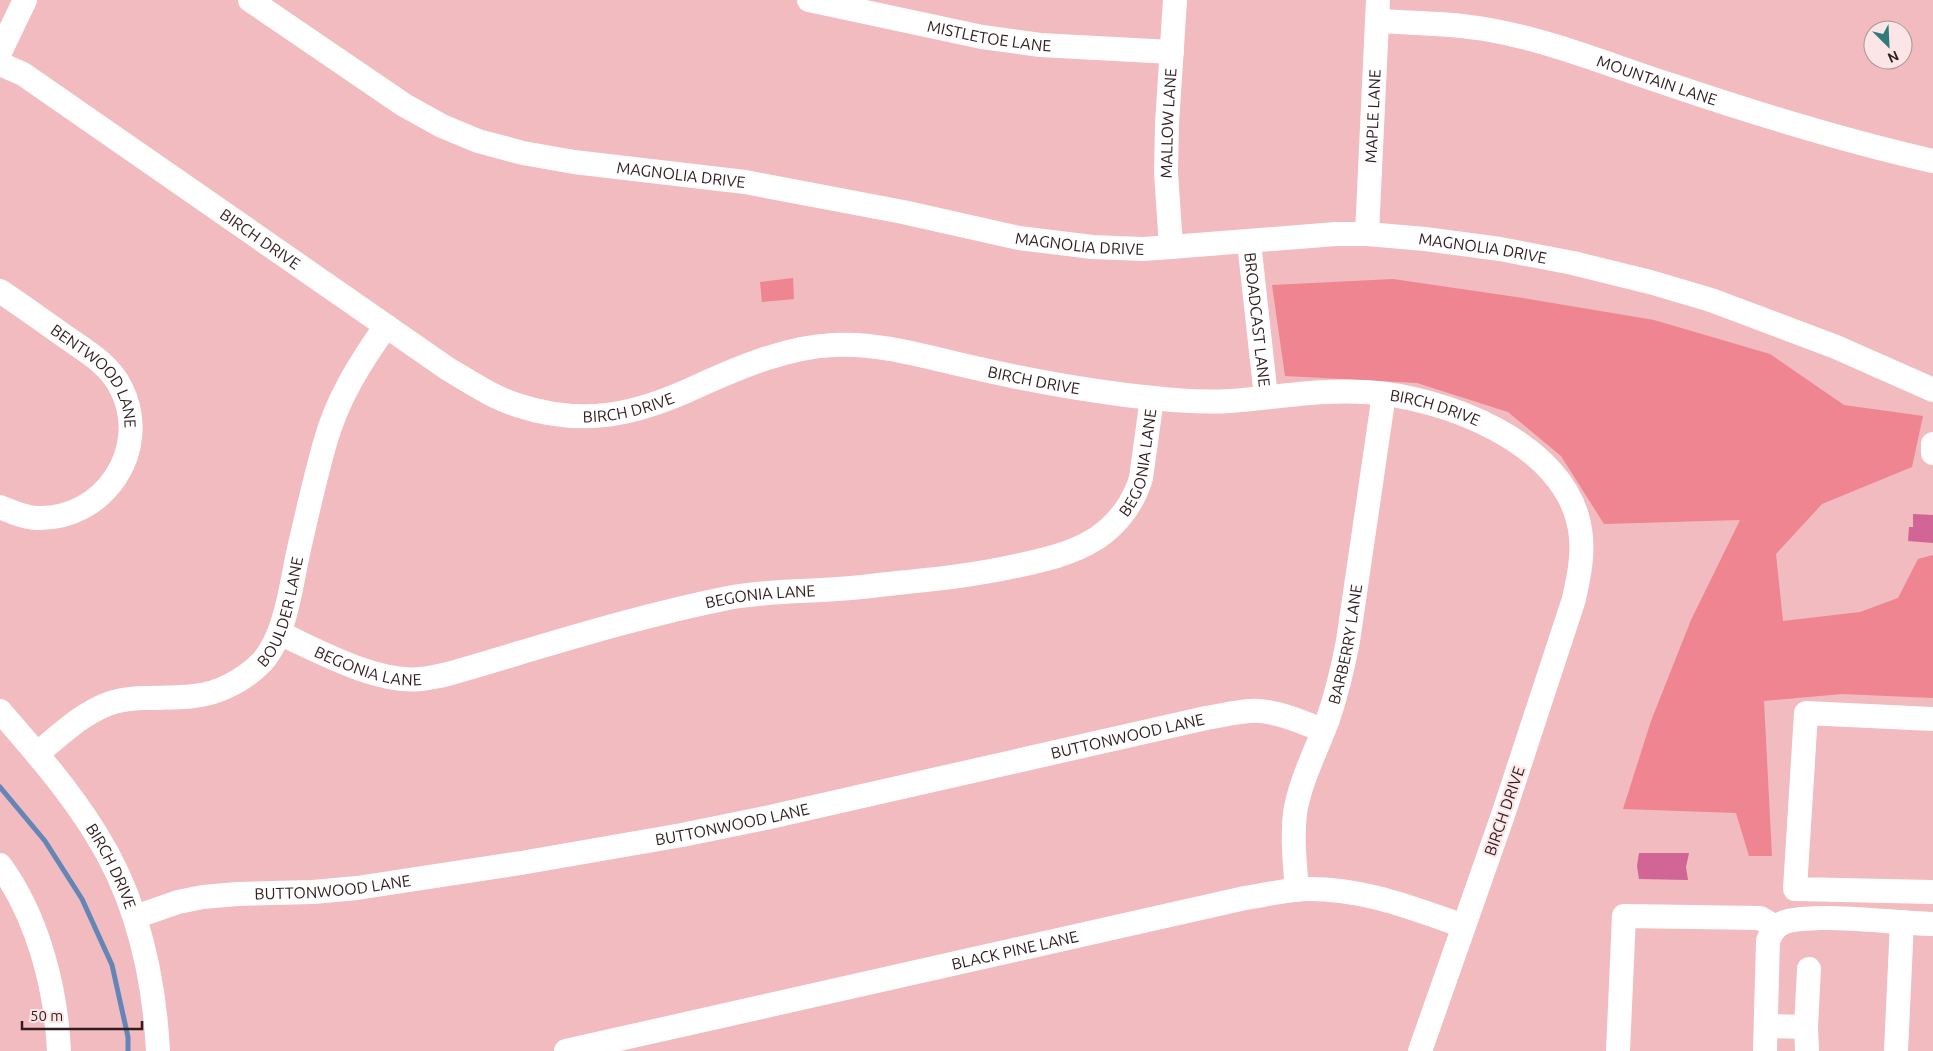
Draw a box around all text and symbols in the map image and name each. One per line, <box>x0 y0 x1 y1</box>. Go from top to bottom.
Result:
street label: MISTLETOE LANE <box>926 17 1052 55</box>
north arrow <box>1863 20 1913 70</box>
text: N <box>1885 47 1901 66</box>
street label: MOUNTAIN LANE <box>1595 51 1719 109</box>
street label: MALLOW LANE <box>1157 67 1180 179</box>
street label: MAPLE LANE <box>1361 69 1384 164</box>
street label: MAGNOLIA DRIVE <box>616 158 746 191</box>
street label: BIRCH DRIVE <box>217 205 304 273</box>
street label: MAGNOLIA DRIVE <box>1014 229 1145 258</box>
street label: MAGNOLIA DRIVE <box>1418 229 1549 267</box>
street label: BROADCAST LANE <box>1241 251 1274 388</box>
street label: BENTWOOD LANE <box>47 320 140 428</box>
street label: BIRCH DRIVE <box>986 362 1081 397</box>
street label: BIRCH DRIVE <box>1389 386 1483 429</box>
street label: BIRCH DRIVE <box>582 388 677 425</box>
street label: BEGONIA LANE <box>1115 408 1159 520</box>
street label: BOULDER LANE <box>253 555 306 670</box>
street label: BEGONIA LANE <box>703 581 816 612</box>
street label: BARBERRY LANE <box>1324 583 1365 706</box>
street label: BEGONIA LANE <box>312 642 422 689</box>
street label: BUTTONWOOD LANE <box>1049 710 1206 762</box>
street label: BIRCH DRIVE <box>1480 764 1528 858</box>
street label: BUTTONWOOD LANE <box>654 799 811 849</box>
street label: BIRCH DRIVE <box>83 820 140 911</box>
street label: BUTTONWOOD LANE <box>254 871 412 903</box>
street label: BLACK PINE LANE <box>950 927 1080 973</box>
scale bar <box>22 998 142 1030</box>
text: 50 m <box>30 1007 63 1024</box>

